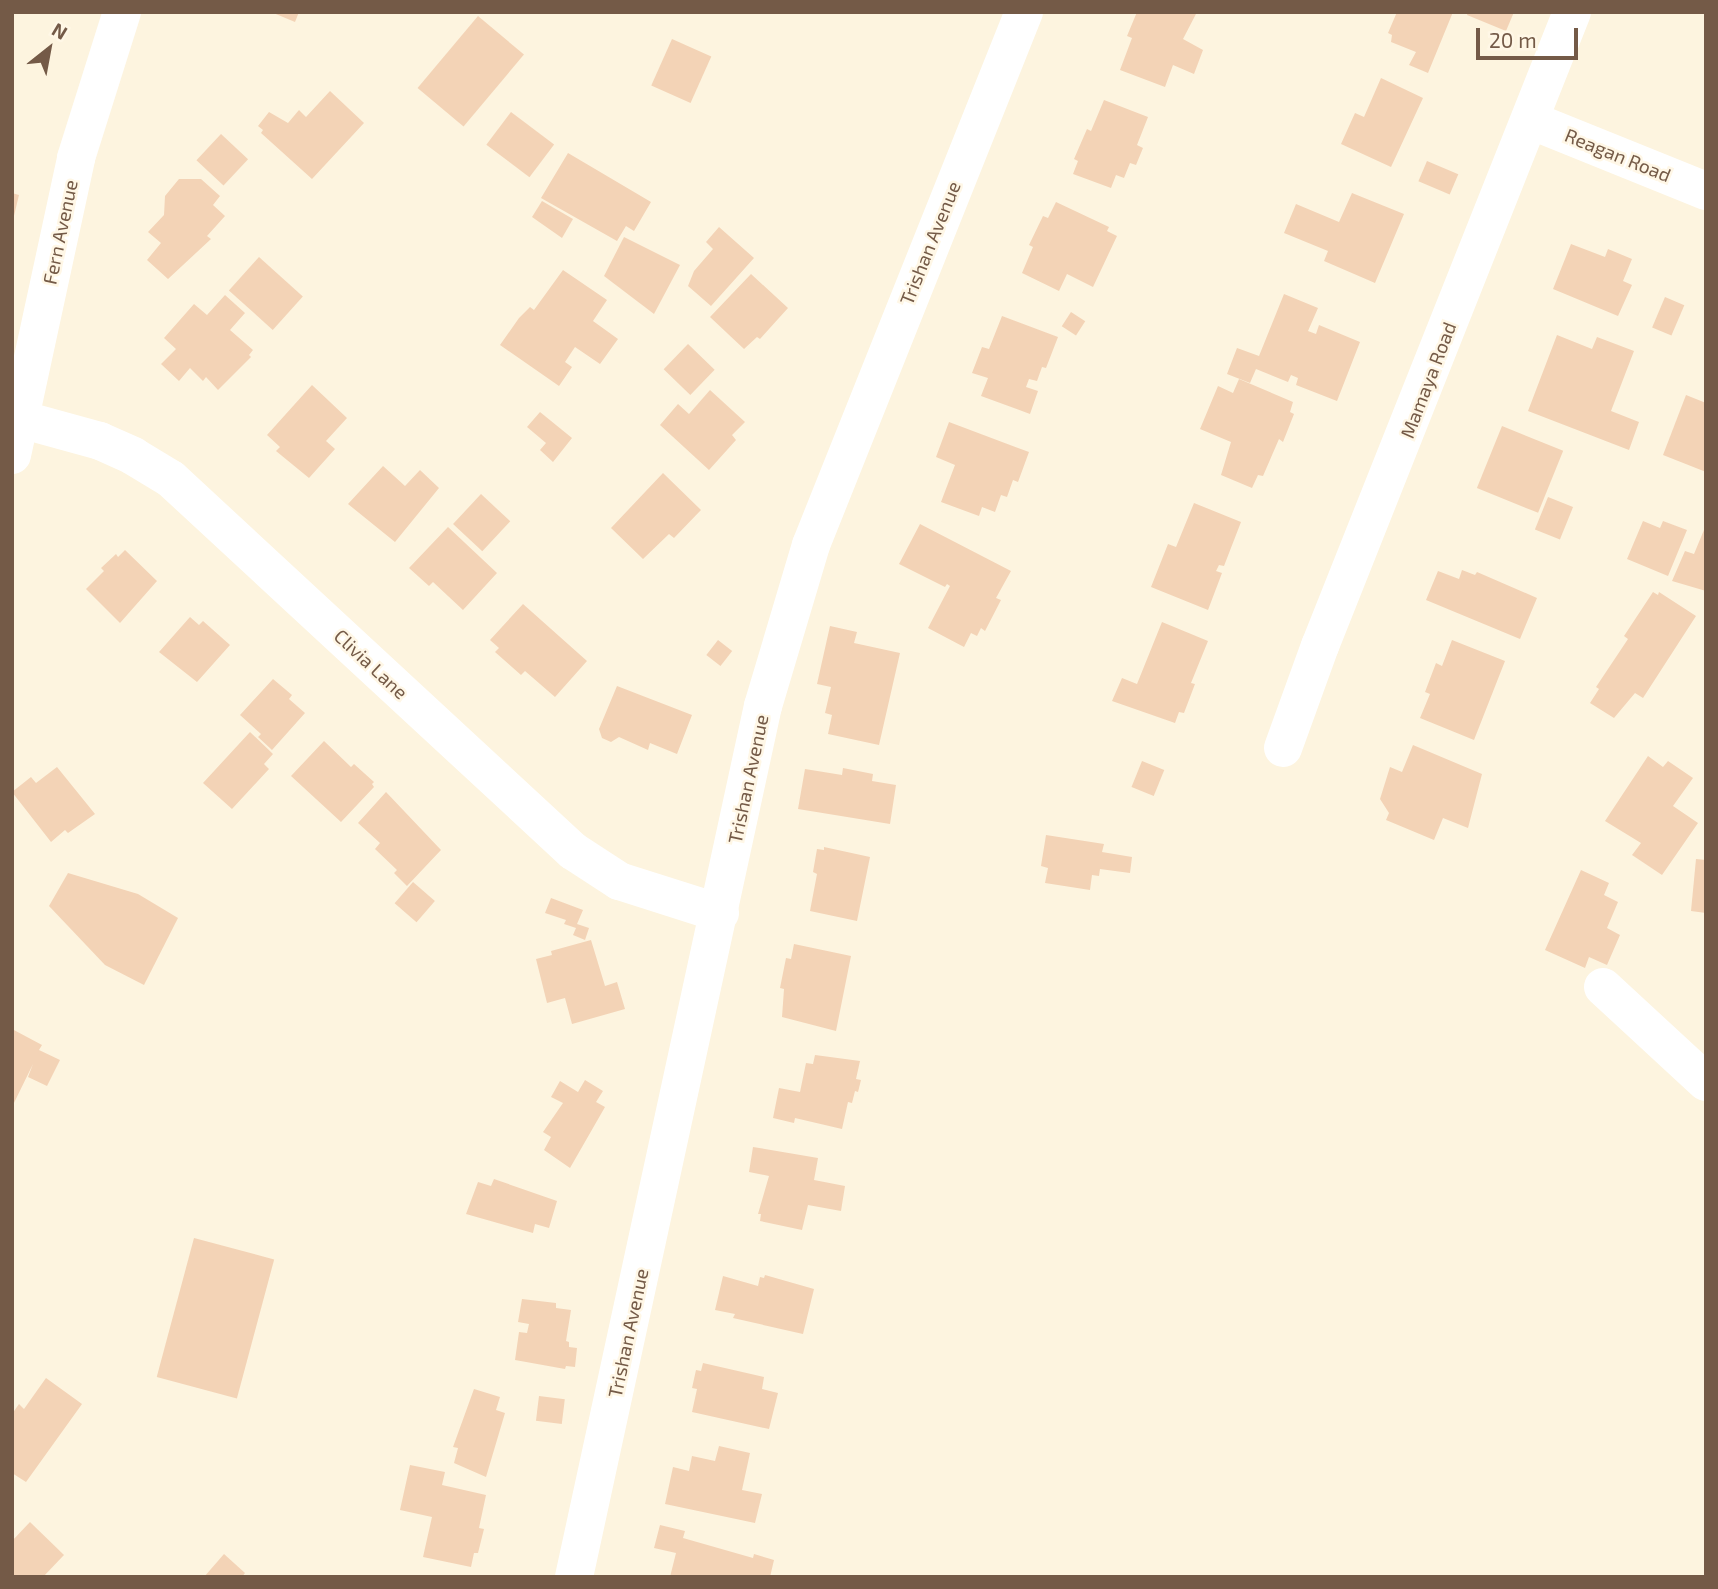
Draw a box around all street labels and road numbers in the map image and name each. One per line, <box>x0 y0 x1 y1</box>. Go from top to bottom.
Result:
street label: Reagan Road <box>1562 123 1674 187</box>
street label: Fern Avenue <box>38 177 82 287</box>
street label: Trishan Avenue <box>895 178 965 308</box>
street label: Mamaya Road <box>1395 319 1461 441</box>
street label: Clivia Lane <box>330 624 412 704</box>
street label: Trishan Avenue <box>723 712 773 846</box>
street label: Trishan Avenue <box>603 1266 653 1400</box>

